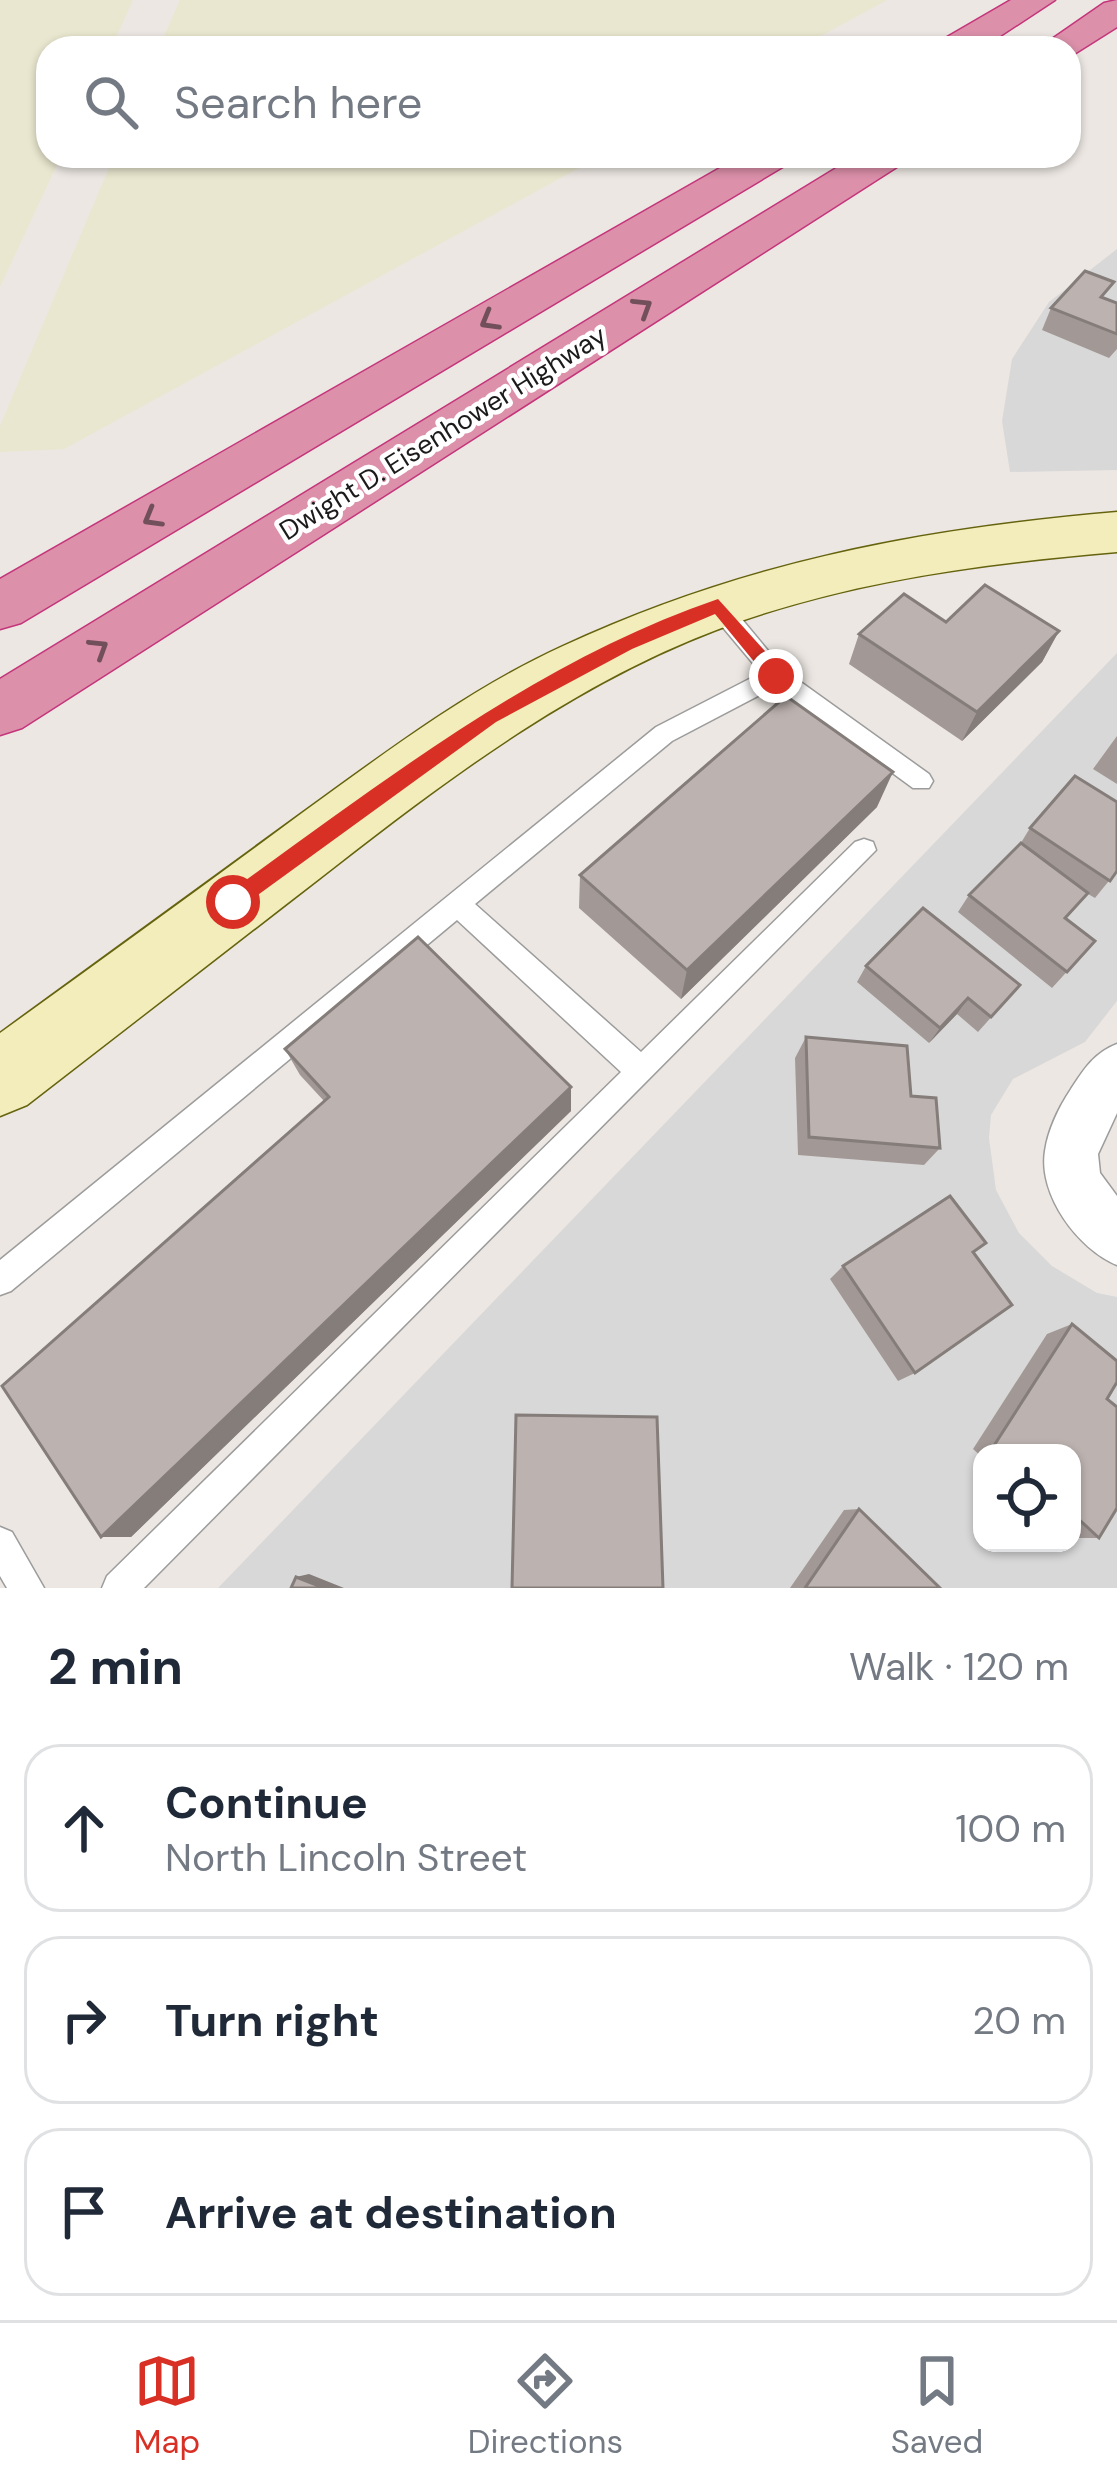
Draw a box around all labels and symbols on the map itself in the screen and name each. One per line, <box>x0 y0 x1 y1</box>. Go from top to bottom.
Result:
one-way arrow <box>630 300 652 322</box>
one-way arrow <box>480 307 501 330</box>
street label: Dwight D. Eisenhower Highway <box>273 317 613 548</box>
one-way arrow <box>143 503 165 526</box>
one-way arrow <box>86 640 108 662</box>
route end <box>749 649 803 703</box>
route start <box>206 875 260 929</box>

